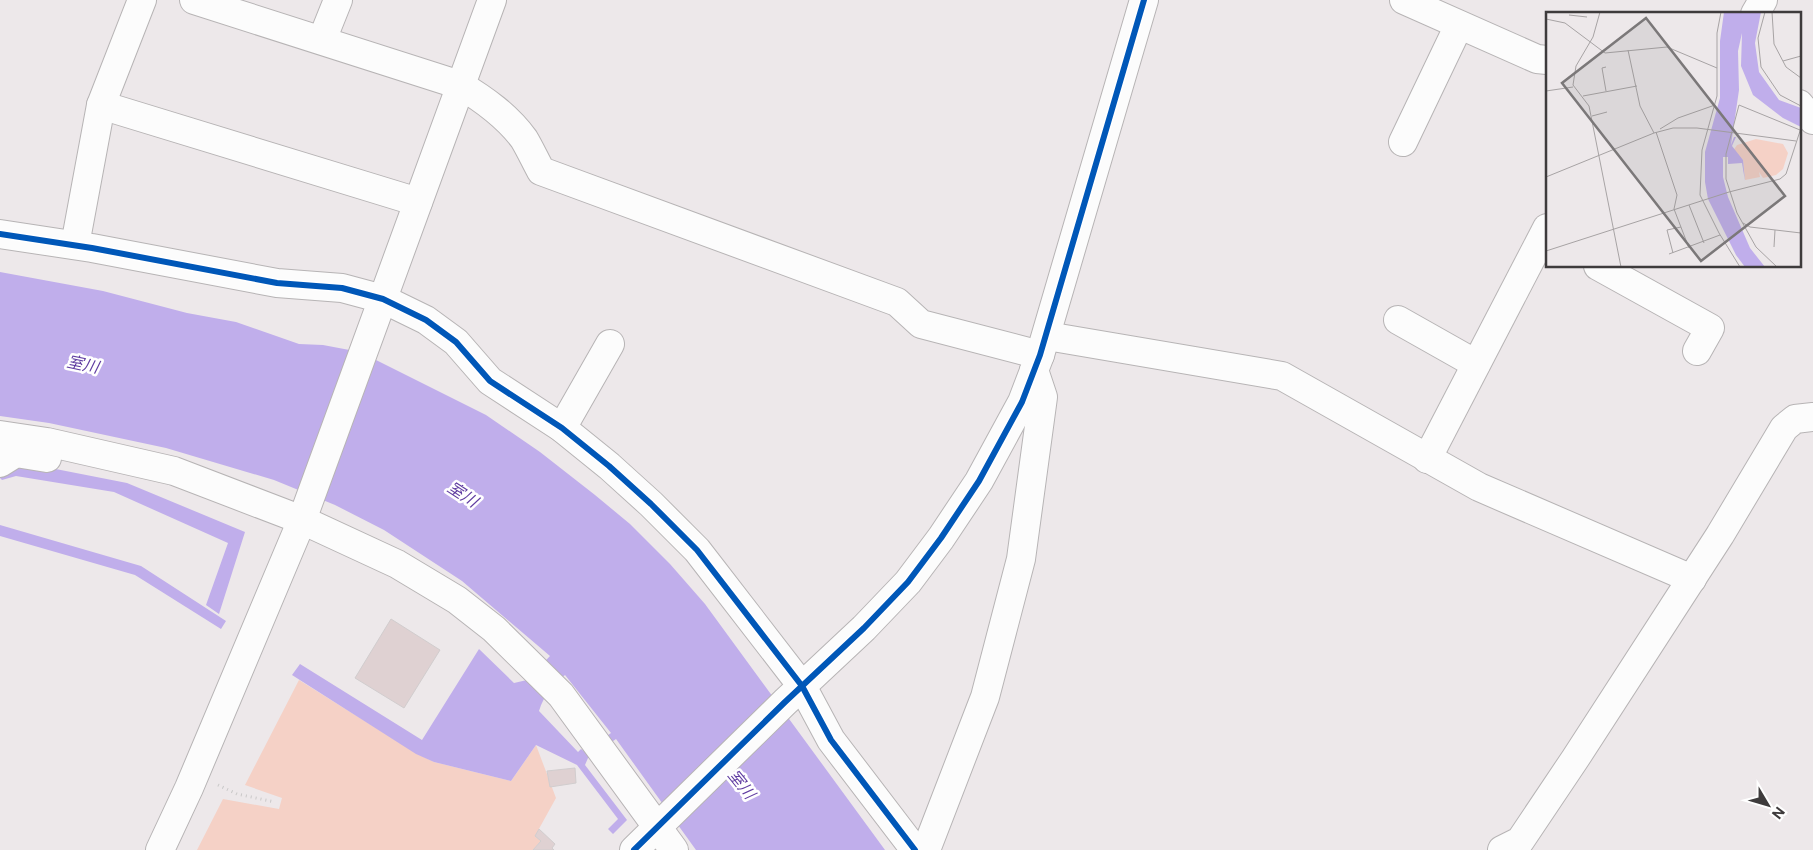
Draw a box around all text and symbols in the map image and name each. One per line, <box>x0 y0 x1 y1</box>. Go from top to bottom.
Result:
inset map <box>1546 12 1800 268</box>
water label: 室川 <box>65 352 102 378</box>
water label: 室川 <box>444 478 483 512</box>
water label: 室川 <box>724 766 760 804</box>
north arrow <box>1743 780 1793 830</box>
text: N <box>1769 804 1788 822</box>

